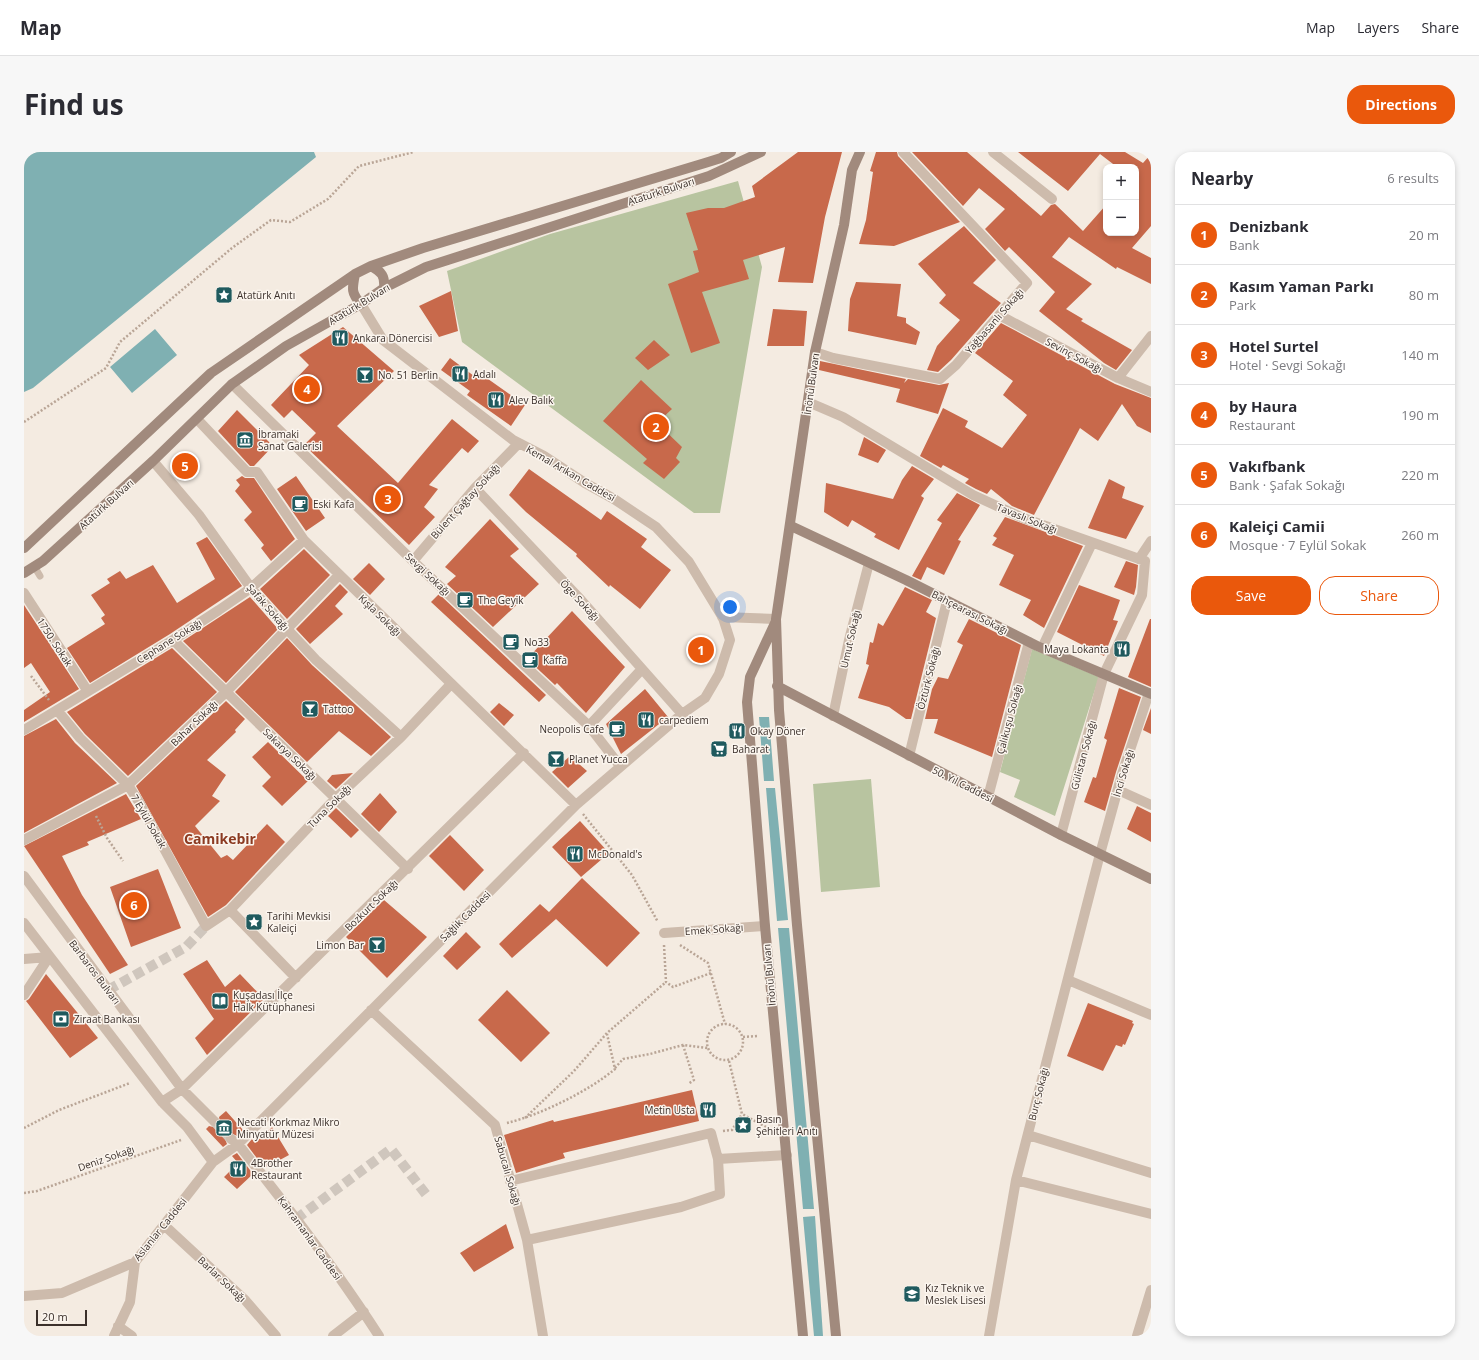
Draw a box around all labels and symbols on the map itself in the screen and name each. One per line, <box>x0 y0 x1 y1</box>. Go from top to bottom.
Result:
street label: Atatürk Bulvarı <box>626 174 696 208</box>
street label: Atatürk Bulvarı <box>326 280 392 328</box>
place icon: Atatürk Anıtı <box>214 285 234 305</box>
street label: Yağbasanlı Sokağı <box>962 285 1026 357</box>
place label: Atatürk Anıtı <box>237 288 295 302</box>
restaurant icon: Ankara Dönercisi <box>330 328 350 348</box>
place label: Ankara Dönercisi <box>353 331 432 345</box>
street label: Sevinç Sokağı <box>1043 334 1105 376</box>
street label: İnönü Bulvarı <box>800 352 822 416</box>
restaurant icon: Adalı <box>450 364 470 384</box>
bar icon: No. 51 Berlin <box>355 365 375 385</box>
place label: Adalı <box>473 367 496 381</box>
place label: No. 51 Berlin <box>378 368 438 382</box>
pin: 4 <box>294 374 320 404</box>
restaurant icon: Alev Balık <box>486 390 506 410</box>
place label: Alev Balık <box>509 393 554 407</box>
pin: 2 <box>643 412 669 442</box>
place label: İbramaki Sanat Galerisi <box>258 427 322 453</box>
museum icon: İbramaki Sanat Galerisi <box>235 430 255 450</box>
street label: Kemal Arıkan Caddesi <box>524 442 618 504</box>
pin: 5 <box>172 451 198 481</box>
street label: Bülent Çağtay Sokağı <box>427 460 503 542</box>
street label: Atatürk Bulvarı <box>76 476 136 532</box>
pin: 3 <box>375 484 401 514</box>
cafe icon: Eski Kafa <box>290 494 310 514</box>
place label: Eski Kafa <box>313 497 354 511</box>
street label: Tavaslı Sokağı <box>995 499 1059 537</box>
street label: Sevgi Sokağı <box>402 549 454 599</box>
street label: Öge Sokağı <box>557 576 603 624</box>
street label: Şafak Sokağı <box>244 580 292 634</box>
street label: Bahçearası Sokağı <box>929 587 1011 637</box>
cafe icon: The Geyik <box>455 590 475 610</box>
street label: Kışla Sokağı <box>356 591 404 639</box>
place label: The Geyik <box>478 593 524 607</box>
your location <box>720 597 740 617</box>
street label: Umut Sokağı <box>837 609 863 669</box>
street label: 1750. Sokak <box>34 615 76 670</box>
street label: Cephane Sokağı <box>134 615 204 667</box>
cafe icon: No33 <box>501 632 521 652</box>
place label: No33 <box>524 635 549 649</box>
pin: 1 <box>688 635 714 665</box>
restaurant icon: Maya Lokanta <box>1112 639 1132 659</box>
place label: Maya Lokanta <box>1044 642 1109 656</box>
street label: Öztürk Sokağı <box>913 645 943 711</box>
cafe icon: Kaffa <box>520 650 540 670</box>
place label: Kaffa <box>543 653 567 667</box>
street label: Çalıkuşu Sokağı <box>993 682 1025 756</box>
street label: Bahar Sokağı <box>167 697 221 749</box>
bar icon: Tattoo <box>300 699 320 719</box>
place label: Tattoo <box>323 702 353 716</box>
restaurant icon: carpediem <box>636 710 656 730</box>
place label: carpediem <box>659 713 709 727</box>
cafe icon: Neopolis Cafe <box>607 719 627 739</box>
street label: Gülistan Sokağı <box>1067 719 1099 791</box>
restaurant icon: Okay Döner <box>727 721 747 741</box>
place label: Neopolis Cafe <box>539 722 604 736</box>
place label: Okay Döner <box>750 724 805 738</box>
street label: Sakarya Sokağı <box>260 725 320 783</box>
supermarket icon: Baharat <box>709 739 729 759</box>
place label: Baharat <box>732 742 769 756</box>
street label: İnci Sokağı <box>1109 747 1137 799</box>
bar icon: Planet Yucca <box>546 749 566 769</box>
place label: Planet Yucca <box>569 752 628 766</box>
street label: 50. Yıl Caddesi <box>930 763 996 805</box>
street label: Tuna Sokağı <box>304 781 354 831</box>
street label: 7 Eylül Sokak <box>128 791 170 851</box>
district label: Camikebir <box>184 829 257 848</box>
restaurant icon: McDonald's <box>565 844 585 864</box>
place label: McDonald's <box>588 847 643 861</box>
street label: Bozkurt Sokağı <box>341 876 401 934</box>
street label: Sağlık Caddesi <box>437 888 493 944</box>
pin: 6 <box>121 890 147 920</box>
place label: Tarihi Mevkisi Kaleiçi <box>267 909 331 935</box>
place icon: Tarihi Mevkisi Kaleiçi <box>244 912 264 932</box>
street label: Emek Sokağı <box>684 920 744 938</box>
bar icon: Limon Bar <box>367 935 387 955</box>
street label: Barbaros Bulvarı <box>66 937 124 1007</box>
place label: Limon Bar <box>316 938 364 952</box>
street label: İnönü Bulvarı <box>759 943 779 1007</box>
place label: Kuşadası İlçe Halk Kütüphanesi <box>233 988 315 1014</box>
library icon: Kuşadası İlçe Halk Kütüphanesi <box>210 991 230 1011</box>
bank icon: Ziraat Bankası <box>51 1009 71 1029</box>
place label: Ziraat Bankası <box>74 1012 140 1026</box>
street label: Burç Sokağı <box>1025 1066 1051 1122</box>
restaurant icon: Metin Usta <box>698 1100 718 1120</box>
place label: Metin Usta <box>644 1103 695 1117</box>
place label: Basın Şehitleri Anıtı <box>756 1112 818 1138</box>
place label: Necati Korkmaz Mikro Minyatür Müzesi <box>237 1115 340 1141</box>
place icon: Basın Şehitleri Anıtı <box>733 1115 753 1135</box>
museum icon: Necati Korkmaz Mikro Minyatür Müzesi <box>214 1118 234 1138</box>
street label: Sabucalı Sokağı <box>491 1135 525 1207</box>
street label: Deniz Sokağı <box>76 1142 136 1174</box>
place label: 4Brother Restaurant <box>251 1156 303 1182</box>
restaurant icon: 4Brother Restaurant <box>228 1159 248 1179</box>
street label: Kahramanlar Caddesi <box>275 1193 345 1283</box>
street label: Aslanlar Caddesi <box>130 1195 190 1263</box>
street label: Barlar Sokağı <box>195 1253 249 1305</box>
place label: Kız Teknik ve Meslek Lisesi <box>925 1281 986 1307</box>
school or university icon: Kız Teknik ve Meslek Lisesi <box>902 1284 922 1304</box>
scale bar <box>36 1308 87 1327</box>

